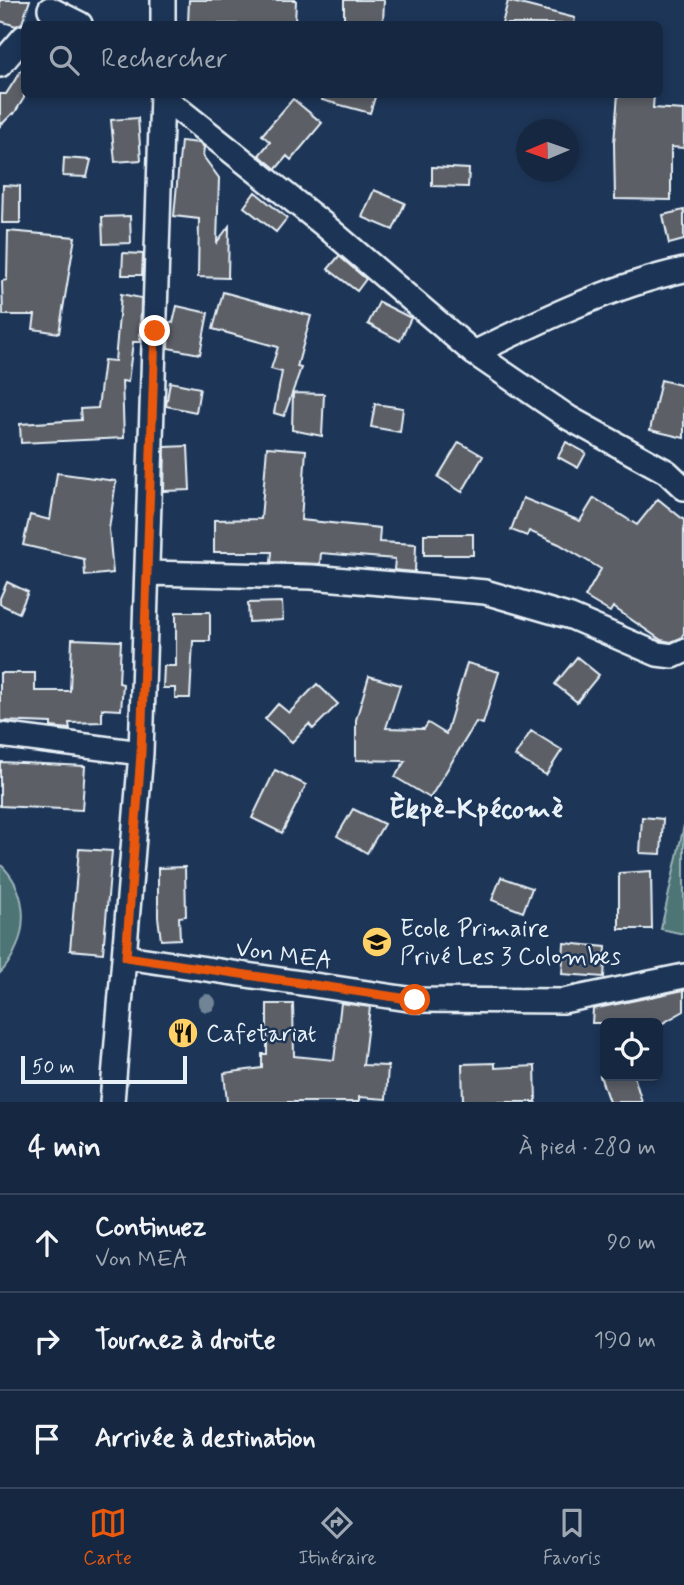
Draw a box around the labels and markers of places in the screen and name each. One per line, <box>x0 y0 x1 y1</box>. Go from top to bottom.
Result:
place label: Ecole Primaire Privé Les 3 Colombes <box>400 914 621 973</box>
school or university icon: Ecole Primaire Privé Les 3 Colombes <box>360 925 394 959</box>
restaurant icon: Cafetariat <box>166 1016 200 1050</box>
place label: Cafetariat <box>206 1019 317 1050</box>

